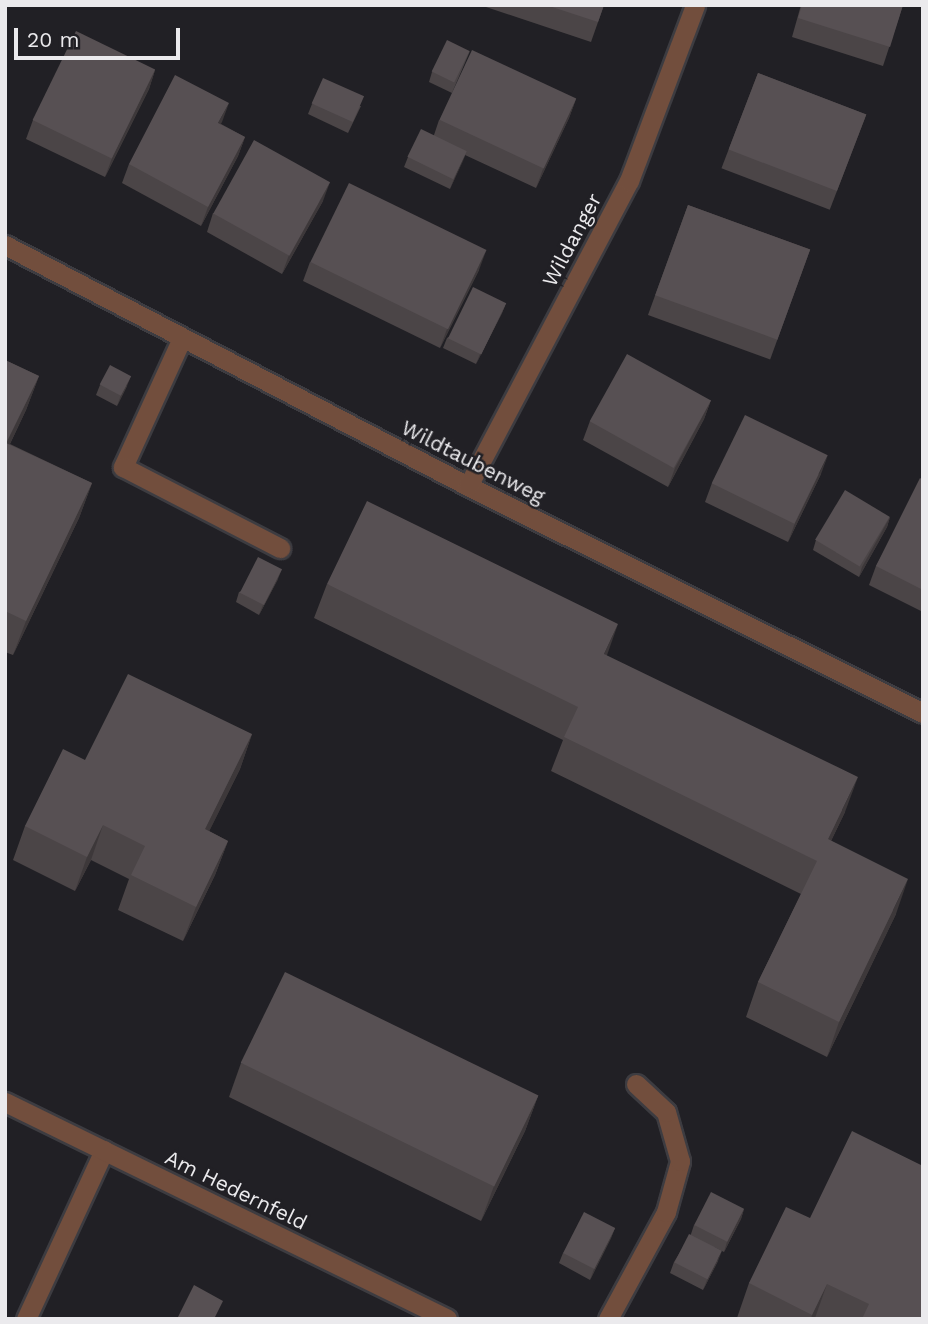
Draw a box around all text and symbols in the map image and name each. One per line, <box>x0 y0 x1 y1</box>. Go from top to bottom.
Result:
scale bar <box>18 14 184 58</box>
text: 20 m <box>27 27 79 52</box>
street label: Wildanger <box>537 189 607 291</box>
street label: Wildtaubenweg <box>397 415 549 509</box>
street label: Am Hedernfeld <box>161 1145 311 1235</box>

